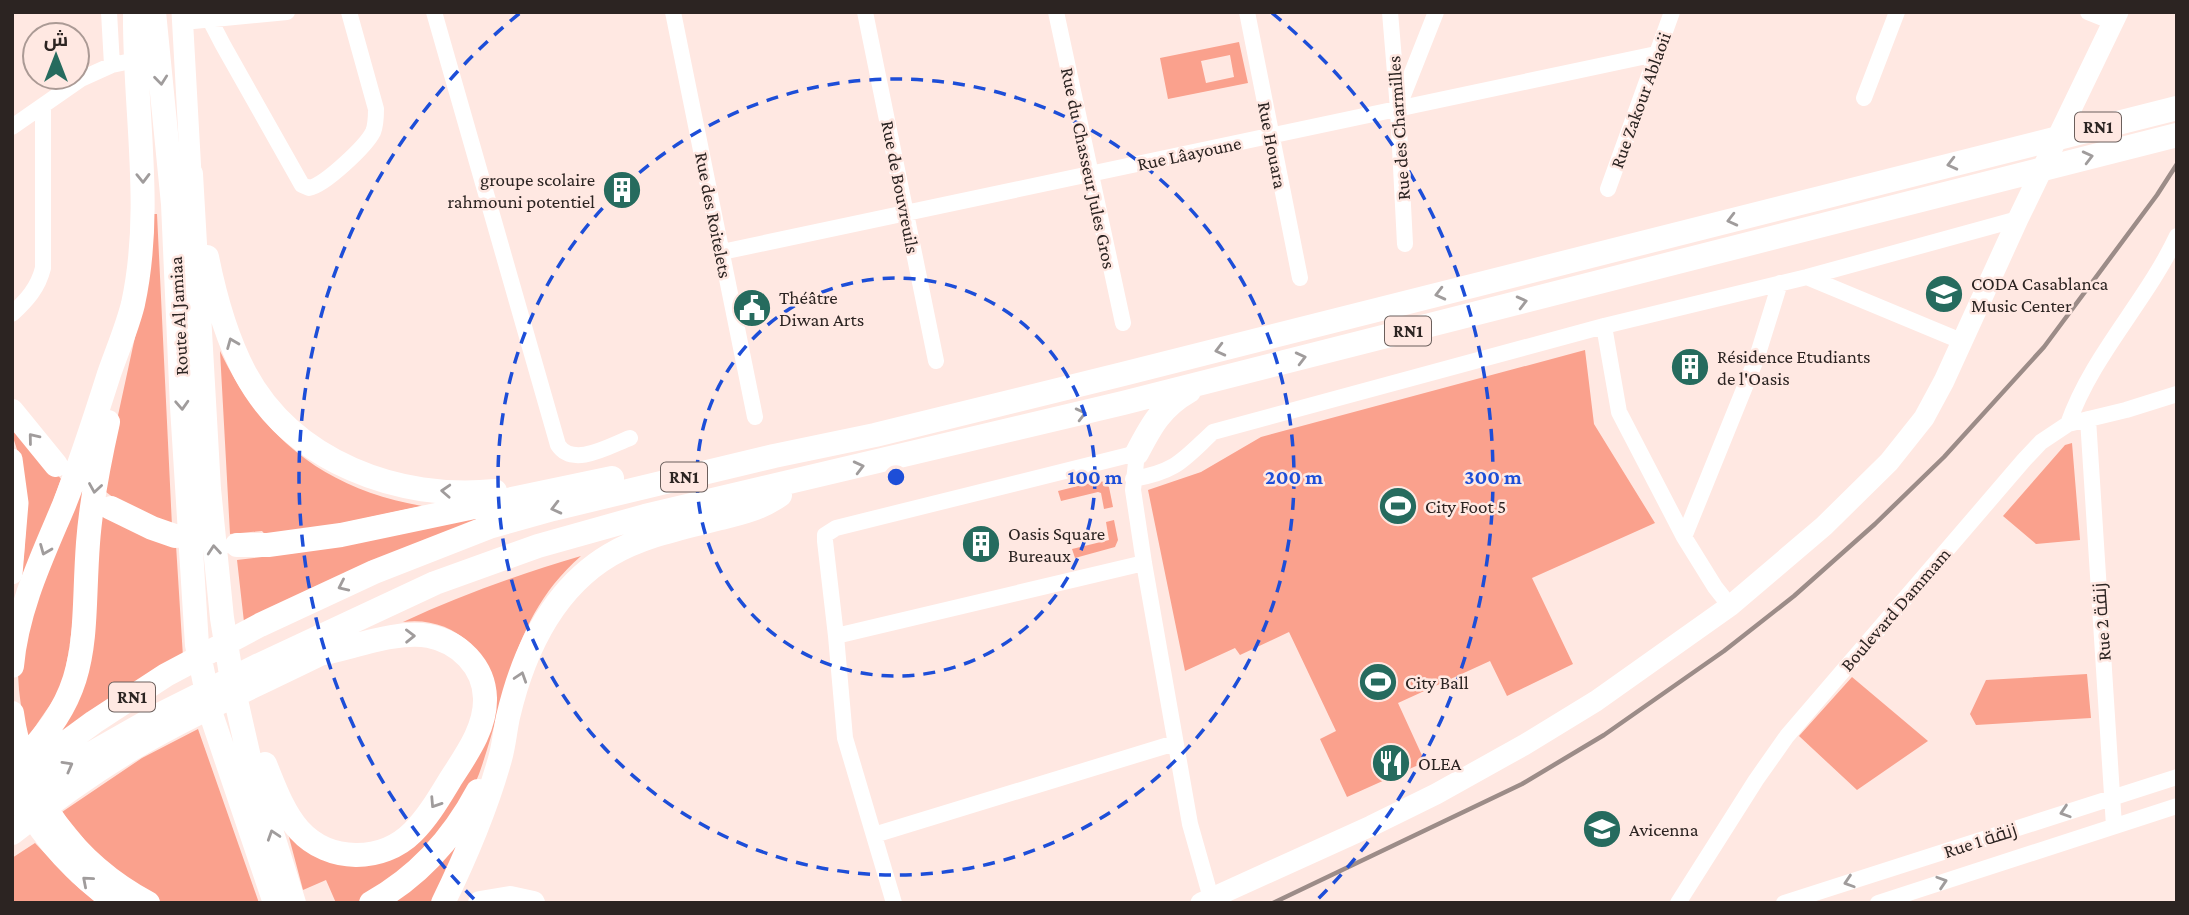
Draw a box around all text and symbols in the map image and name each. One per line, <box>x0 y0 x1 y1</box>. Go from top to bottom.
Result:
north arrow <box>21 21 91 91</box>
text: ش <box>44 29 68 51</box>
street label: Rue Zakour Ablaoii <box>1606 29 1675 171</box>
street label: Rue des Charmilles <box>1383 55 1414 201</box>
street label: Rue du Chasseur Jules Gros <box>1057 66 1120 271</box>
one-way arrow <box>153 75 168 86</box>
street label: Rue Houara <box>1254 100 1291 191</box>
road number: RN1 <box>2075 112 2121 142</box>
street label: Rue de Bouvreuils <box>877 119 924 255</box>
street label: Rue Lâayoune <box>1135 132 1243 175</box>
street label: Rue des Roitelets <box>691 150 736 280</box>
one-way arrow <box>2082 151 2094 165</box>
one-way arrow <box>1947 156 1959 170</box>
place label: groupe scolaire rahmouni potentiel <box>447 169 595 212</box>
building icon: groupe scolaire rahmouni potentiel <box>601 169 643 211</box>
one-way arrow <box>136 173 151 184</box>
one-way arrow <box>1726 212 1738 226</box>
street label: Route Al Jamiaa <box>165 256 192 376</box>
school or university icon: CODA Casablanca Music Center <box>1923 273 1965 315</box>
place label: CODA Casablanca Music Center <box>1971 273 2109 316</box>
one-way arrow <box>1434 286 1446 300</box>
public building icon: Théâtre Diwan Arts <box>731 287 773 329</box>
place label: Théâtre Diwan Arts <box>779 287 864 330</box>
one-way arrow <box>1515 295 1527 310</box>
road number: RN1 <box>1385 316 1431 346</box>
one-way arrow <box>226 338 240 350</box>
one-way arrow <box>1214 342 1226 356</box>
building icon: Résidence Etudiants de l'Oasis <box>1669 346 1711 388</box>
place label: Résidence Etudiants de l'Oasis <box>1717 346 1870 389</box>
one-way arrow <box>1295 352 1307 366</box>
one-way arrow <box>174 400 189 411</box>
one-way arrow <box>1075 408 1087 422</box>
one-way arrow <box>29 434 42 446</box>
one-way arrow <box>853 461 865 475</box>
road number: RN1 <box>661 462 707 491</box>
centre of rings <box>884 465 908 489</box>
text: 100 m <box>1067 465 1123 489</box>
text: 200 m <box>1265 465 1323 489</box>
text: 300 m <box>1464 465 1522 489</box>
one-way arrow <box>88 482 103 494</box>
one-way arrow <box>441 484 452 499</box>
sports icon: City Foot 5 <box>1377 485 1419 527</box>
place label: City Foot 5 <box>1425 496 1506 517</box>
one-way arrow <box>550 500 562 514</box>
building icon: Oasis Square Bureaux <box>960 523 1002 565</box>
place label: Oasis Square Bureaux <box>1008 523 1105 566</box>
street label: Boulevard Dammam <box>1836 543 1955 675</box>
one-way arrow <box>39 544 53 556</box>
one-way arrow <box>207 544 222 556</box>
one-way arrow <box>338 578 350 592</box>
street label: Rue 2 زنقة <box>2088 582 2116 662</box>
one-way arrow <box>405 628 416 644</box>
sports icon: City Ball <box>1357 661 1399 703</box>
one-way arrow <box>513 671 527 683</box>
place label: City Ball <box>1405 672 1469 693</box>
road number: RN1 <box>109 682 155 712</box>
restaurant icon: OLEA <box>1370 742 1412 784</box>
place label: OLEA <box>1418 753 1462 774</box>
one-way arrow <box>61 761 74 774</box>
one-way arrow <box>431 795 444 808</box>
one-way arrow <box>2059 804 2071 819</box>
school or university icon: Avicenna <box>1581 808 1623 850</box>
place label: Avicenna <box>1629 819 1699 840</box>
street label: Rue 1 زنقة <box>1941 819 2020 863</box>
one-way arrow <box>267 829 281 842</box>
one-way arrow <box>1843 874 1855 888</box>
one-way arrow <box>1936 875 1948 890</box>
one-way arrow <box>82 877 95 889</box>

